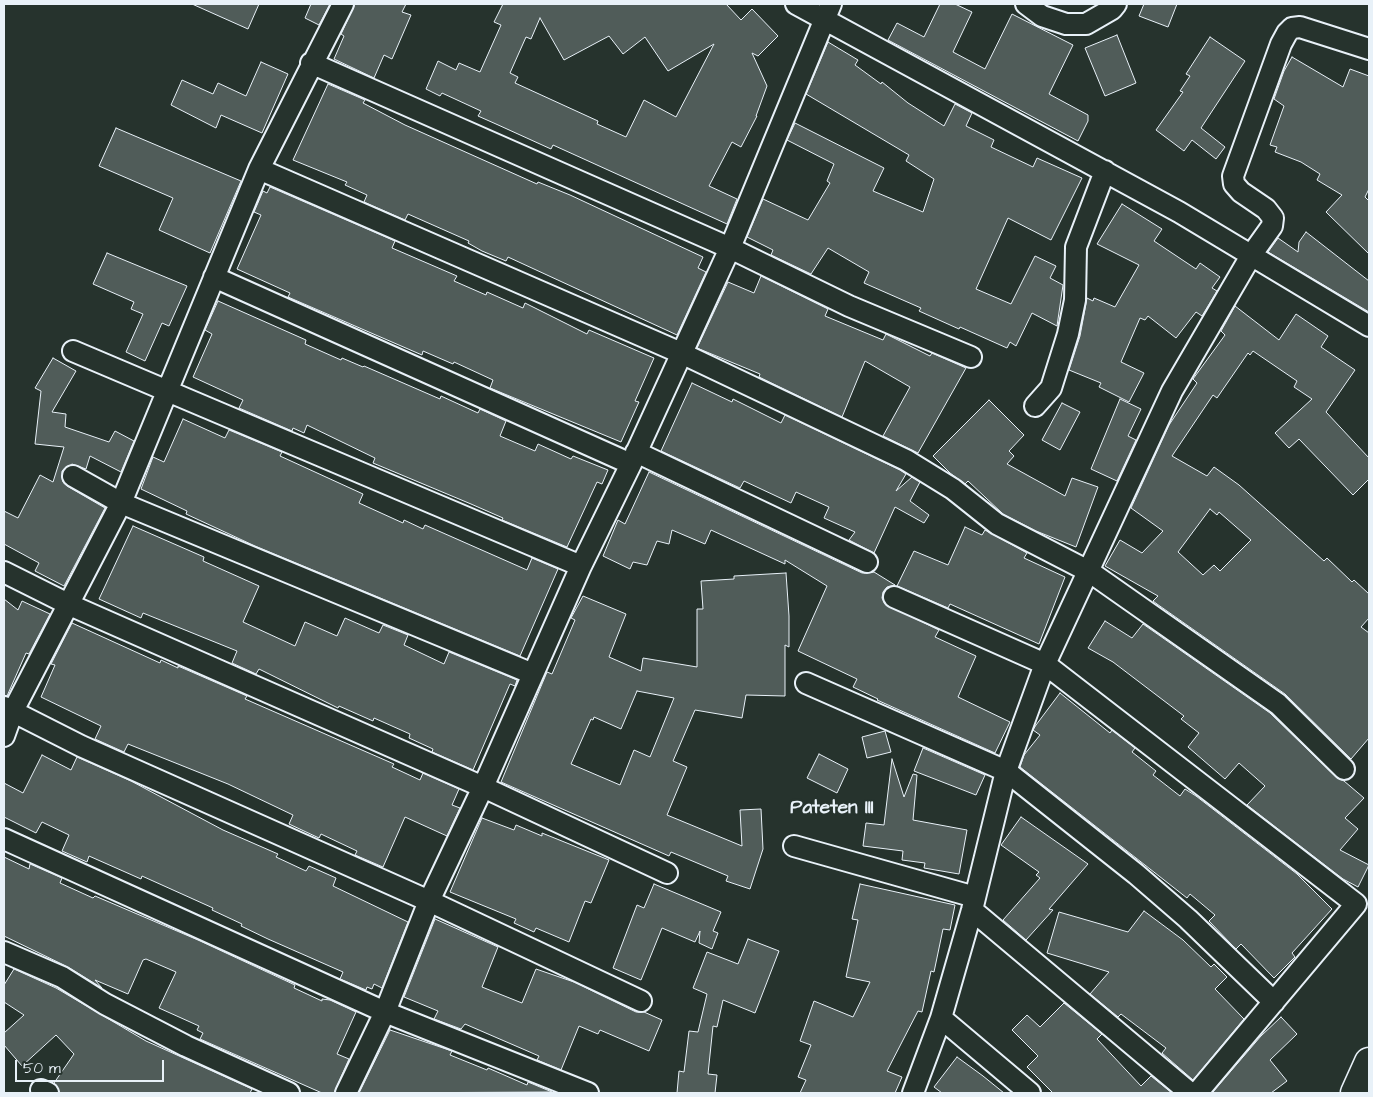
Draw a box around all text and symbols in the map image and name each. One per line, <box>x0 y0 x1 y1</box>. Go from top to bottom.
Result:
district label: Pateten III <box>790 798 874 820</box>
scale bar <box>18 1050 166 1082</box>
text: 50 m <box>23 1058 61 1079</box>

